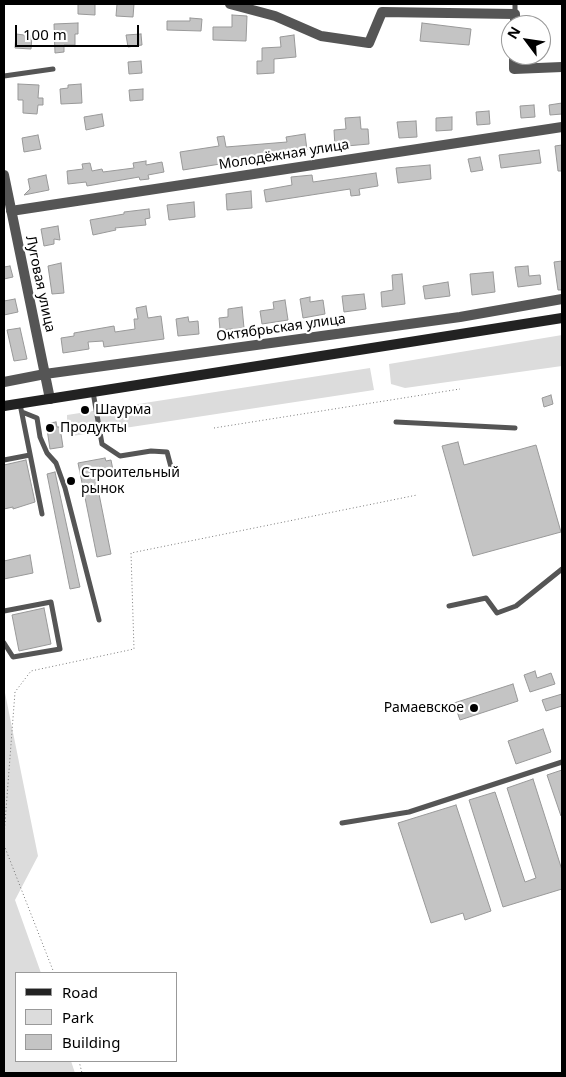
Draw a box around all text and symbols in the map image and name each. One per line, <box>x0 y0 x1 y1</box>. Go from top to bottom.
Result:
scale bar <box>18 15 141 47</box>
north arrow <box>501 15 551 65</box>
text: N <box>502 23 525 42</box>
text: 100 m <box>23 24 67 44</box>
street label: Молодёжная улица <box>218 136 350 174</box>
street label: Луговая улица <box>22 234 58 334</box>
street label: Октябрьская улица <box>215 311 347 345</box>
place label: Шаурма <box>95 402 151 418</box>
marker: Шаурма <box>79 404 91 416</box>
place label: Продукты <box>60 420 127 436</box>
marker: Продукты <box>44 422 56 434</box>
place label: Строительный рынок <box>81 465 180 498</box>
marker: Строительный рынок <box>65 475 77 487</box>
place label: Рамаевское <box>384 700 464 716</box>
marker: Рамаевское <box>468 702 480 714</box>
legend <box>15 972 178 1062</box>
text: Road <box>62 982 98 1002</box>
text: Park <box>62 1007 94 1027</box>
text: Building <box>62 1032 120 1052</box>

